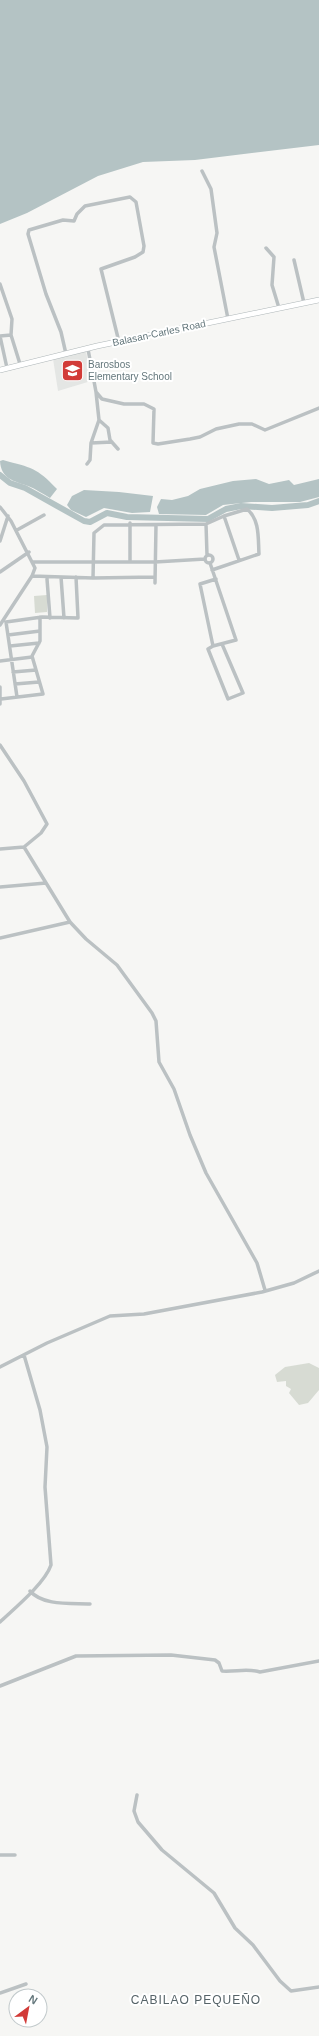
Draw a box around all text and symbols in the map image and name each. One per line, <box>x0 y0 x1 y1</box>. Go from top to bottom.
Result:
street label: Balasan-Carles Road <box>111 318 207 348</box>
school or university icon: Barosbos Elementary School <box>59 357 85 383</box>
place label: Barosbos Elementary School <box>88 359 172 382</box>
north arrow <box>8 1988 48 2028</box>
text: N <box>27 1992 40 2007</box>
district label: CABILAO PEQUEÑO <box>131 1993 261 2007</box>

